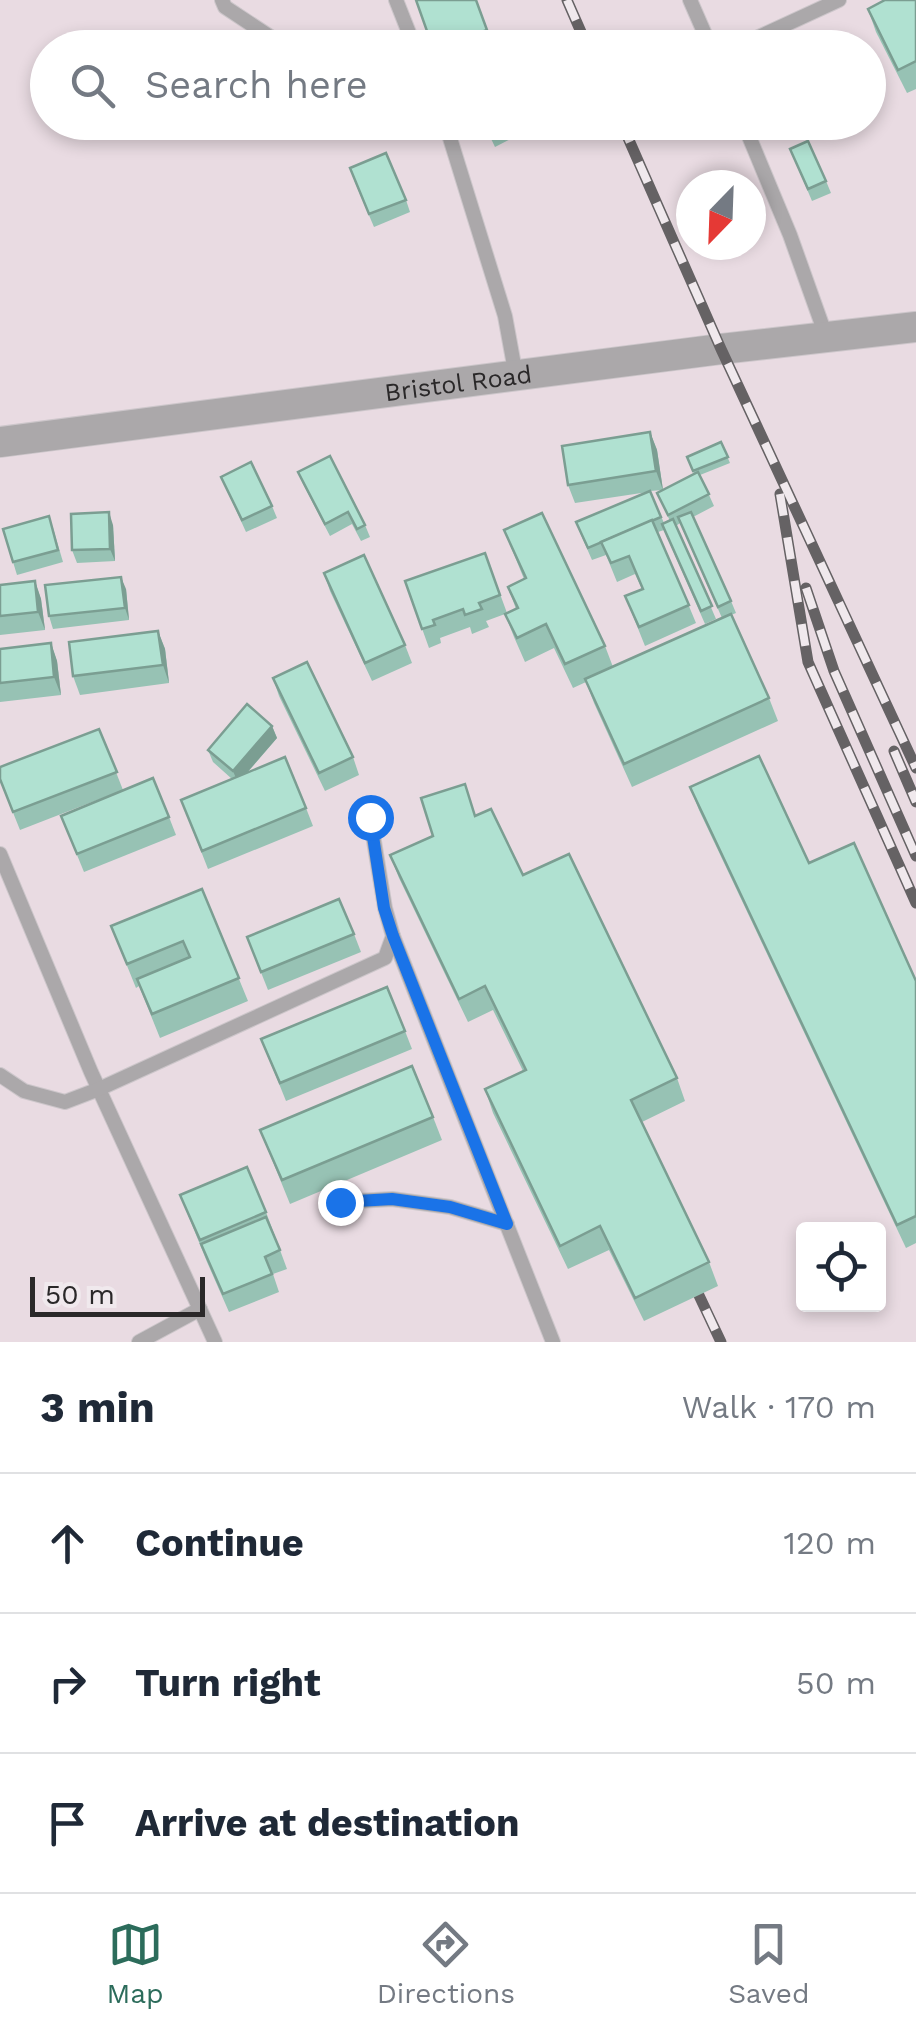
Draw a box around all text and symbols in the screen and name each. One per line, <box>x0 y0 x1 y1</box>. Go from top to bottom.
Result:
search box <box>30 30 886 140</box>
icon: search <box>65 58 120 113</box>
text: Search here <box>145 63 368 107</box>
north arrow <box>676 170 766 260</box>
street label: Bristol Road <box>383 360 534 407</box>
route start <box>348 795 394 841</box>
route end <box>318 1180 364 1226</box>
map controls <box>796 1222 886 1312</box>
button: locate <box>796 1222 886 1312</box>
scale bar <box>30 1272 205 1316</box>
text: 50 m <box>45 1278 115 1311</box>
text: 3 min <box>40 1383 155 1432</box>
text: Walk · 170 m <box>682 1388 876 1426</box>
icon: ahead <box>40 1516 95 1571</box>
text: Continue <box>135 1521 304 1565</box>
text: 120 m <box>784 1524 876 1562</box>
icon: right <box>40 1656 95 1711</box>
text: Turn right <box>135 1661 321 1705</box>
text: 50 m <box>796 1664 876 1702</box>
icon: arrive <box>40 1796 95 1851</box>
text: Arrive at destination <box>135 1801 520 1845</box>
tab: Map <box>107 1917 164 2010</box>
tab: Directions <box>377 1917 515 2010</box>
tab: Saved <box>728 1917 809 2010</box>

